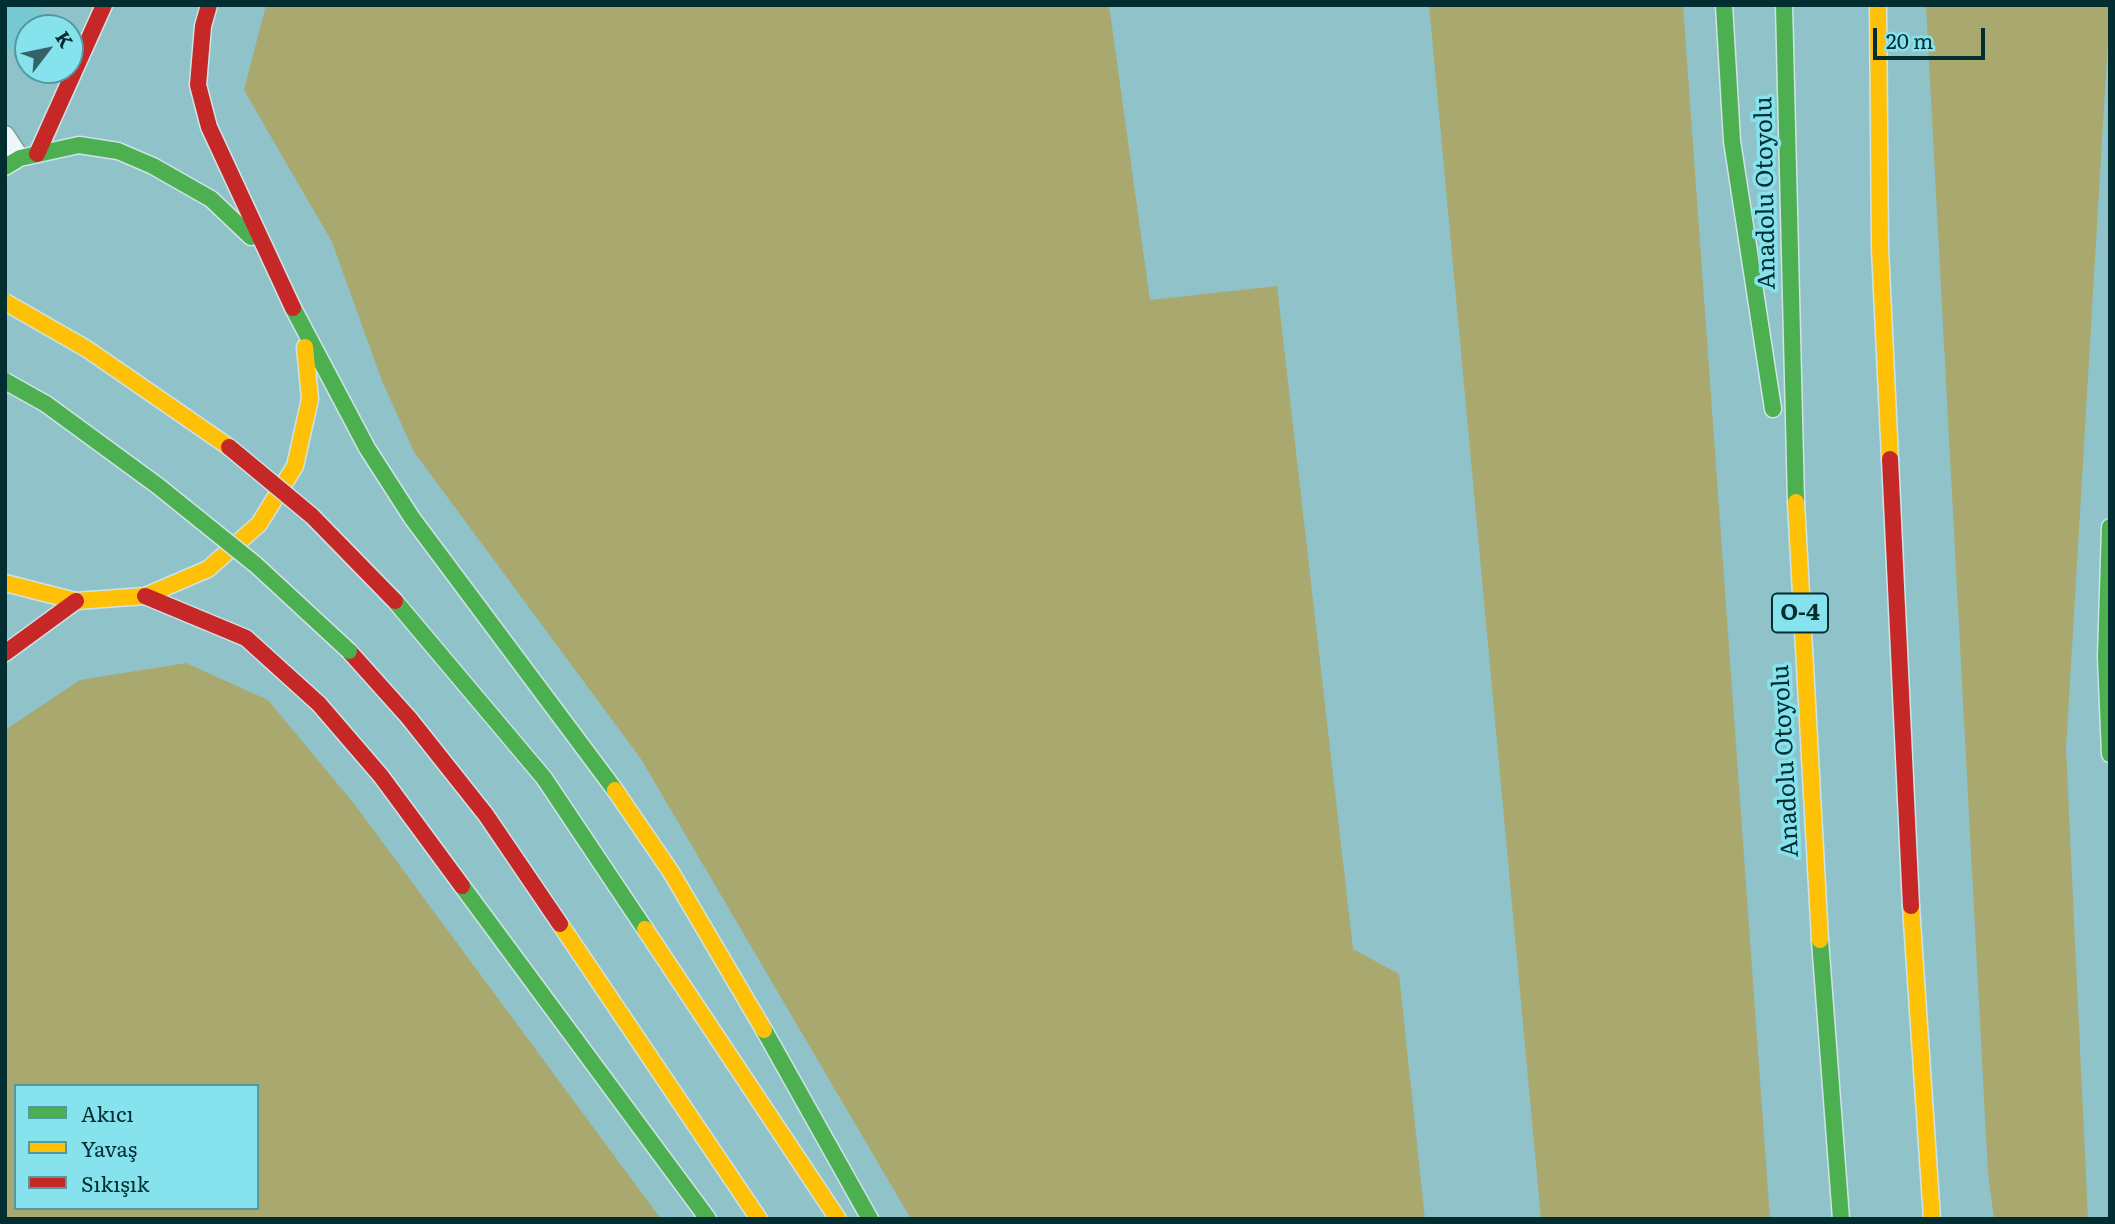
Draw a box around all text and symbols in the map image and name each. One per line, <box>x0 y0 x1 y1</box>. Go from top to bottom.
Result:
north arrow <box>14 14 84 84</box>
scale bar <box>1877 14 1989 58</box>
text: 20 m <box>1886 24 1933 55</box>
text: K <box>49 25 81 53</box>
street label: Anadolu Otoyolu <box>1750 96 1782 290</box>
road number: O-4 <box>1772 594 1828 632</box>
street label: Anadolu Otoyolu <box>1767 664 1805 858</box>
legend <box>14 1084 259 1210</box>
text: Akıcı <box>81 1097 134 1128</box>
text: Yavaş <box>81 1132 137 1163</box>
text: Sıkışık <box>81 1167 150 1198</box>

